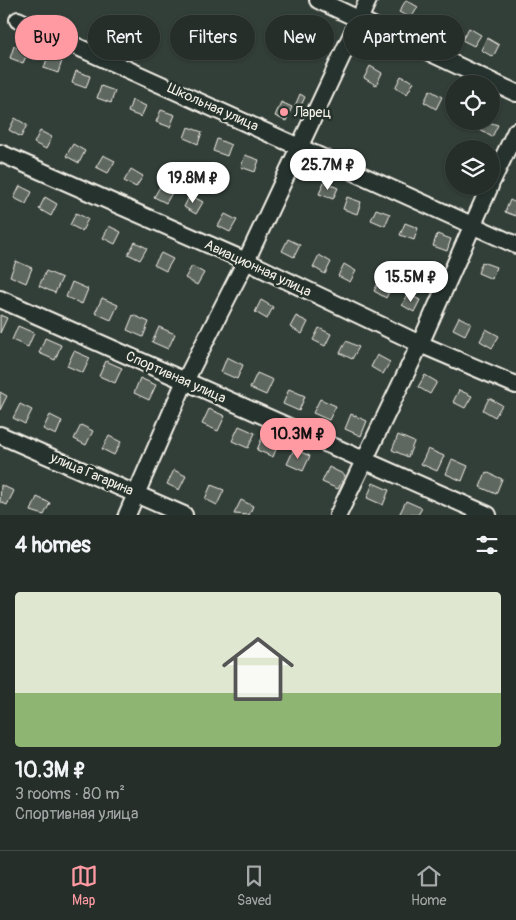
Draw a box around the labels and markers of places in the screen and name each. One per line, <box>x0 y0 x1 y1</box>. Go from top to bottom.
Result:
place label: Ларец <box>293 104 331 121</box>
marker: Ларец <box>278 106 290 118</box>
pin: 25.7M ₽ <box>282 148 374 191</box>
pin: 19.8M ₽ <box>147 162 239 204</box>
pin: 15.5M ₽ <box>365 260 457 303</box>
pin: 10.3M ₽ <box>252 418 344 460</box>

